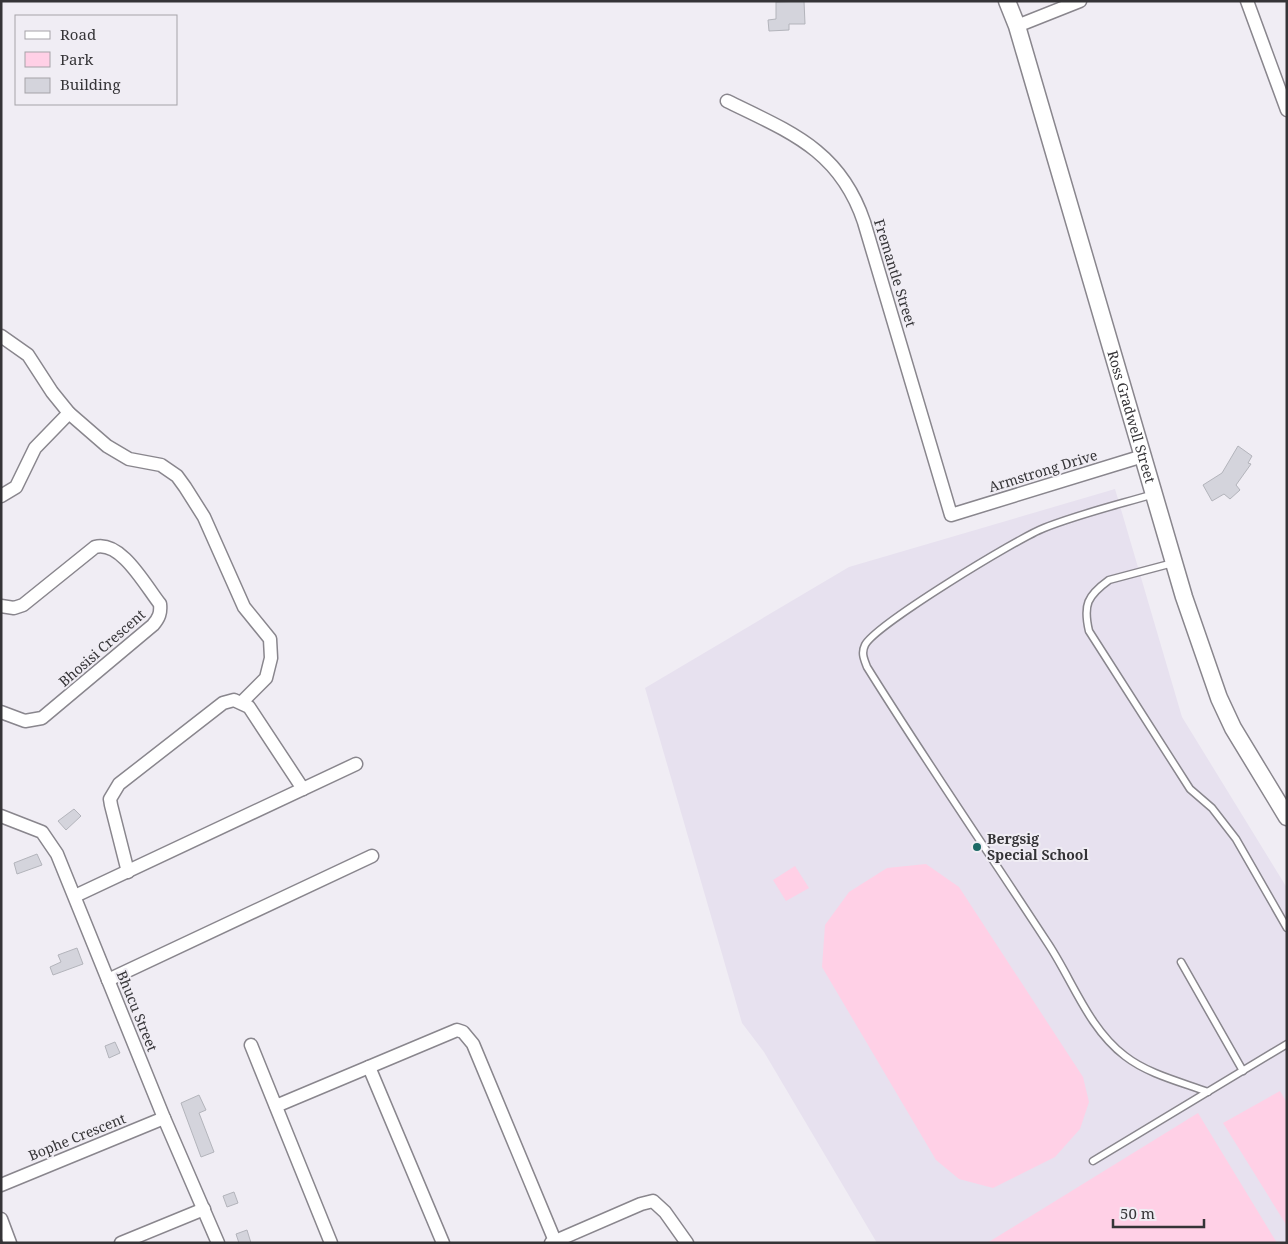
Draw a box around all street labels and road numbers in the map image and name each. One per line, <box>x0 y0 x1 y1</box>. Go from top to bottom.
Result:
street label: Fremantle Street <box>870 217 921 329</box>
street label: Ross Gradwell Street <box>1103 348 1160 485</box>
street label: Armstrong Drive <box>986 445 1100 496</box>
street label: Bhosisi Crescent <box>54 605 149 690</box>
street label: Bhucu Street <box>113 968 162 1054</box>
street label: Bophe Crescent <box>25 1108 128 1165</box>

